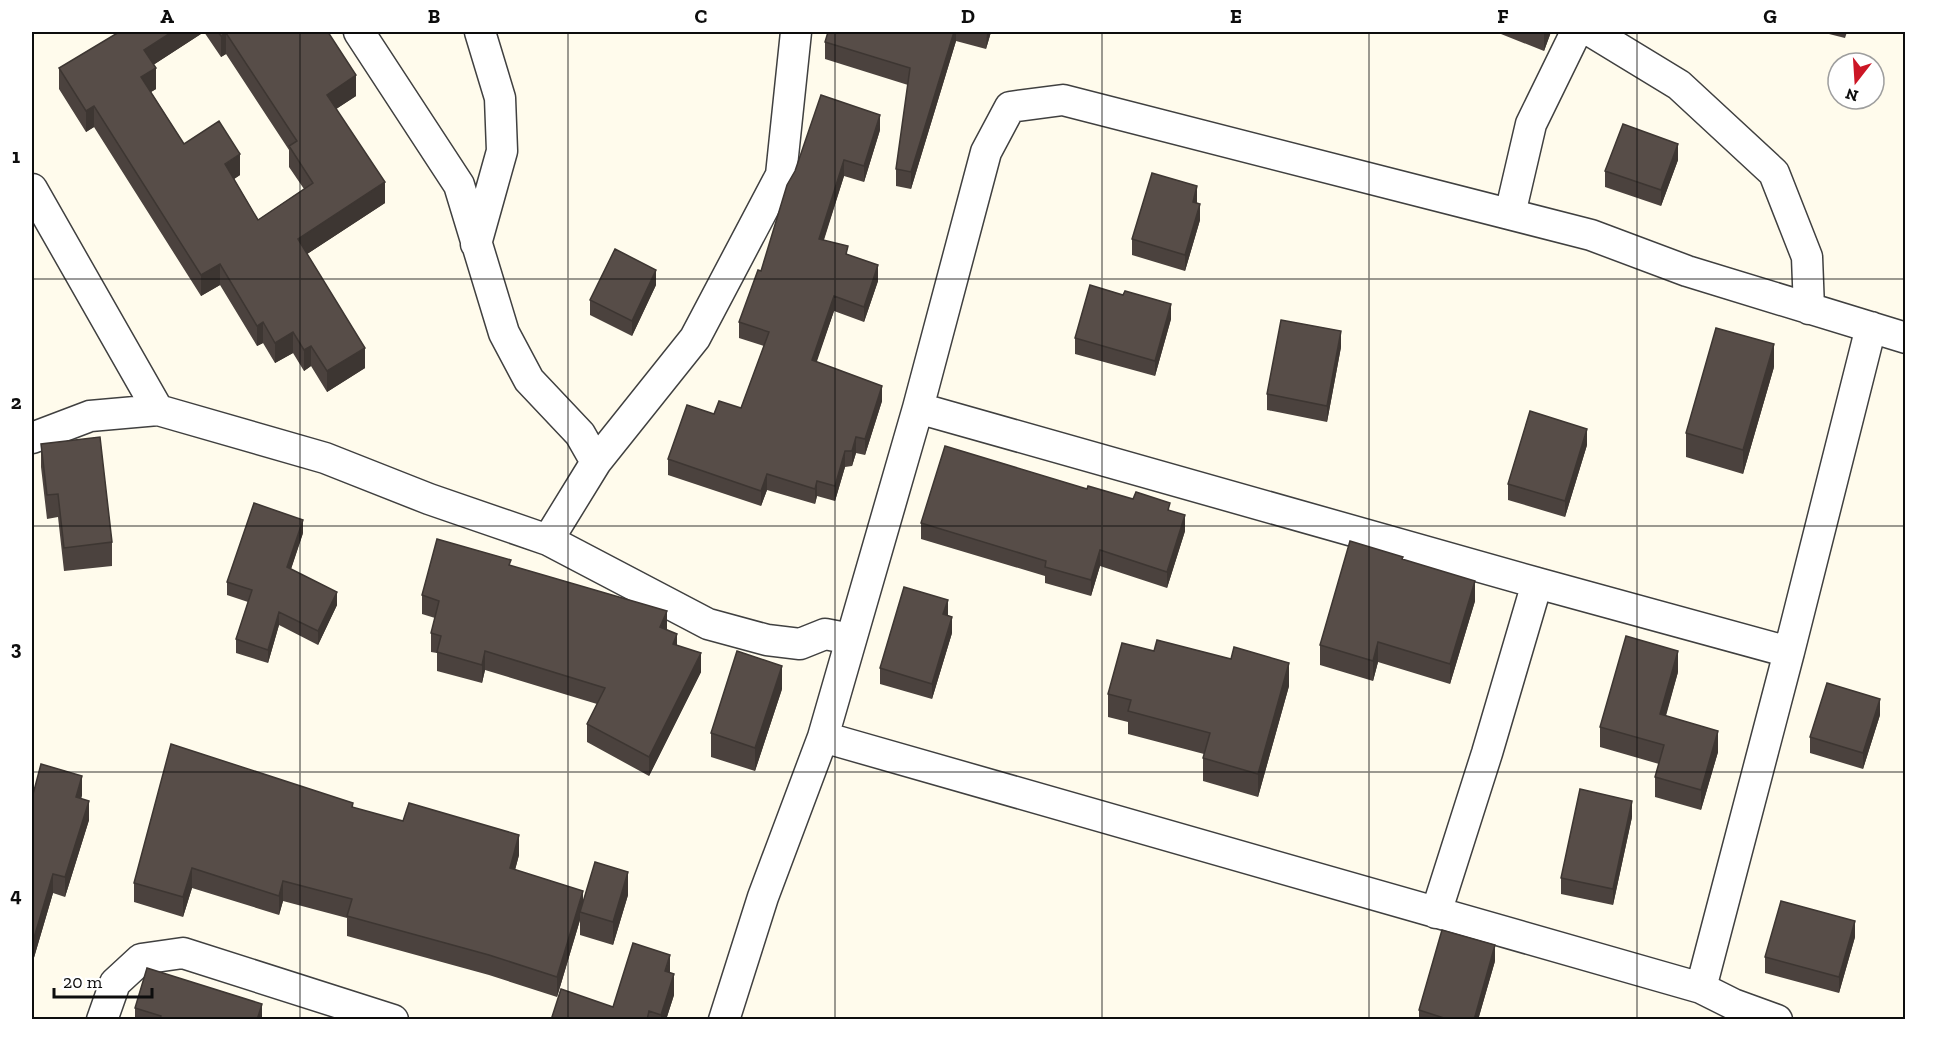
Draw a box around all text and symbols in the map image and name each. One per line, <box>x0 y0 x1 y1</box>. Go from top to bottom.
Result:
text: A <box>160 4 174 28</box>
text: B <box>428 4 440 28</box>
text: C <box>695 4 708 28</box>
text: D <box>961 4 975 28</box>
text: E <box>1230 4 1242 28</box>
text: F <box>1497 4 1509 28</box>
text: G <box>1763 4 1777 28</box>
north arrow <box>1826 51 1886 111</box>
text: N <box>1843 84 1860 106</box>
text: 1 <box>12 144 20 168</box>
text: 2 <box>11 390 22 414</box>
text: 3 <box>11 636 22 660</box>
text: 4 <box>10 883 22 907</box>
scale bar <box>54 961 152 999</box>
text: 20 m <box>63 971 103 993</box>

